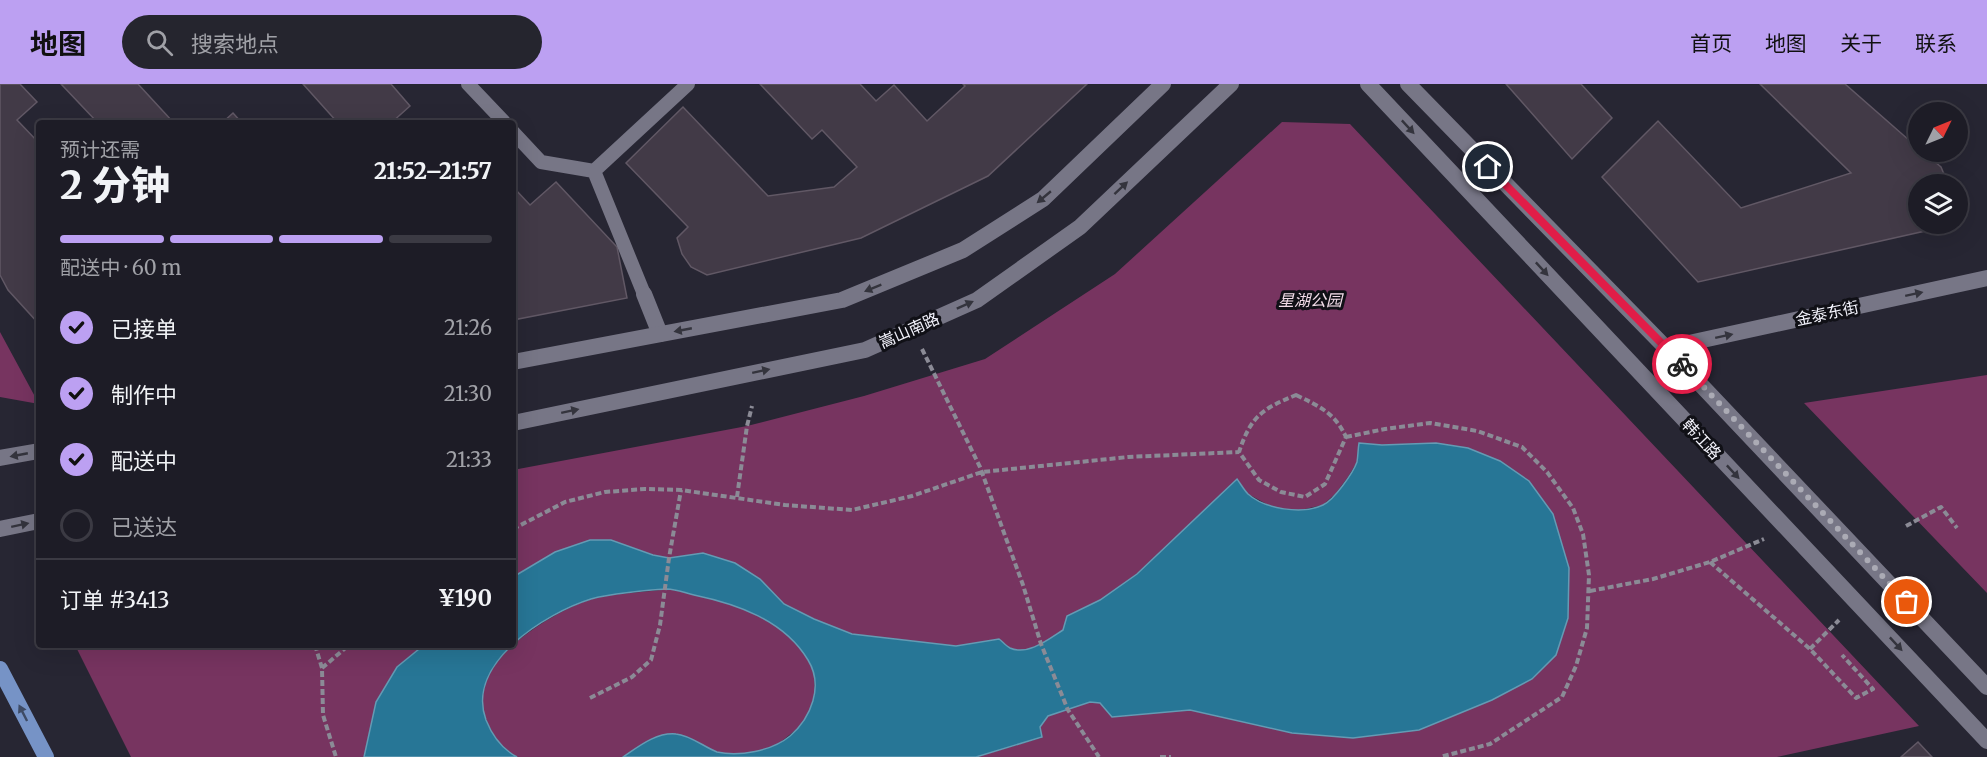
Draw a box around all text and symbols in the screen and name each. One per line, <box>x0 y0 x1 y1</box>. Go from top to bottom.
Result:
search box <box>122 15 542 69</box>
text: 地图 <box>30 26 86 62</box>
icon: search <box>143 26 176 59</box>
text: 搜索地点 <box>191 30 279 58</box>
text: 首页 <box>1690 30 1732 57</box>
text: 地图 <box>1765 30 1807 57</box>
text: 关于 <box>1840 30 1882 57</box>
text: 联系 <box>1915 30 1957 57</box>
north arrow <box>1908 102 1968 162</box>
map controls <box>1908 102 1968 234</box>
one-way arrow <box>1401 119 1415 134</box>
text: 预计还需 <box>60 137 140 162</box>
pin <box>1462 141 1513 192</box>
icon: home <box>1471 150 1504 183</box>
text: 21:52–21:57 <box>374 157 492 185</box>
text: 2 分钟 <box>60 161 170 210</box>
button: layers <box>1908 174 1968 234</box>
one-way arrow <box>1113 182 1127 196</box>
one-way arrow <box>1036 190 1052 203</box>
text: 配送中 · 60 m <box>60 255 181 280</box>
one-way arrow <box>1535 261 1549 276</box>
one-way arrow <box>864 284 882 293</box>
one-way arrow <box>1905 289 1923 299</box>
park label: 星湖公园 <box>1278 290 1344 310</box>
street label: 金泰东街 <box>1794 297 1860 329</box>
one-way arrow <box>957 300 975 310</box>
street label: 嵩山南路 <box>876 308 942 352</box>
icon: check <box>60 311 93 344</box>
text: 已接单 <box>111 315 177 343</box>
text: 21:26 <box>444 315 492 340</box>
one-way arrow <box>674 326 693 335</box>
one-way arrow <box>1714 331 1733 340</box>
courier <box>1652 334 1712 394</box>
icon: bike <box>1666 348 1699 381</box>
one-way arrow <box>752 366 771 376</box>
icon: check <box>60 377 93 410</box>
text: 制作中 <box>111 381 177 409</box>
text: 21:30 <box>444 381 492 406</box>
one-way arrow <box>561 406 580 415</box>
street label: 韩江路 <box>1678 415 1726 463</box>
icon: check <box>60 443 93 476</box>
text: 配送中 <box>111 447 177 475</box>
text: 21:33 <box>446 447 492 472</box>
one-way arrow <box>10 451 29 460</box>
one-way arrow <box>1726 464 1740 479</box>
text: 已送达 <box>111 513 177 541</box>
one-way arrow <box>10 520 29 529</box>
pin <box>1881 576 1932 627</box>
text: ¥190 <box>438 584 492 612</box>
icon: bag <box>1890 585 1923 618</box>
text: 订单 #3413 <box>60 586 170 614</box>
one-way arrow <box>1889 636 1902 651</box>
one-way arrow <box>18 704 28 721</box>

